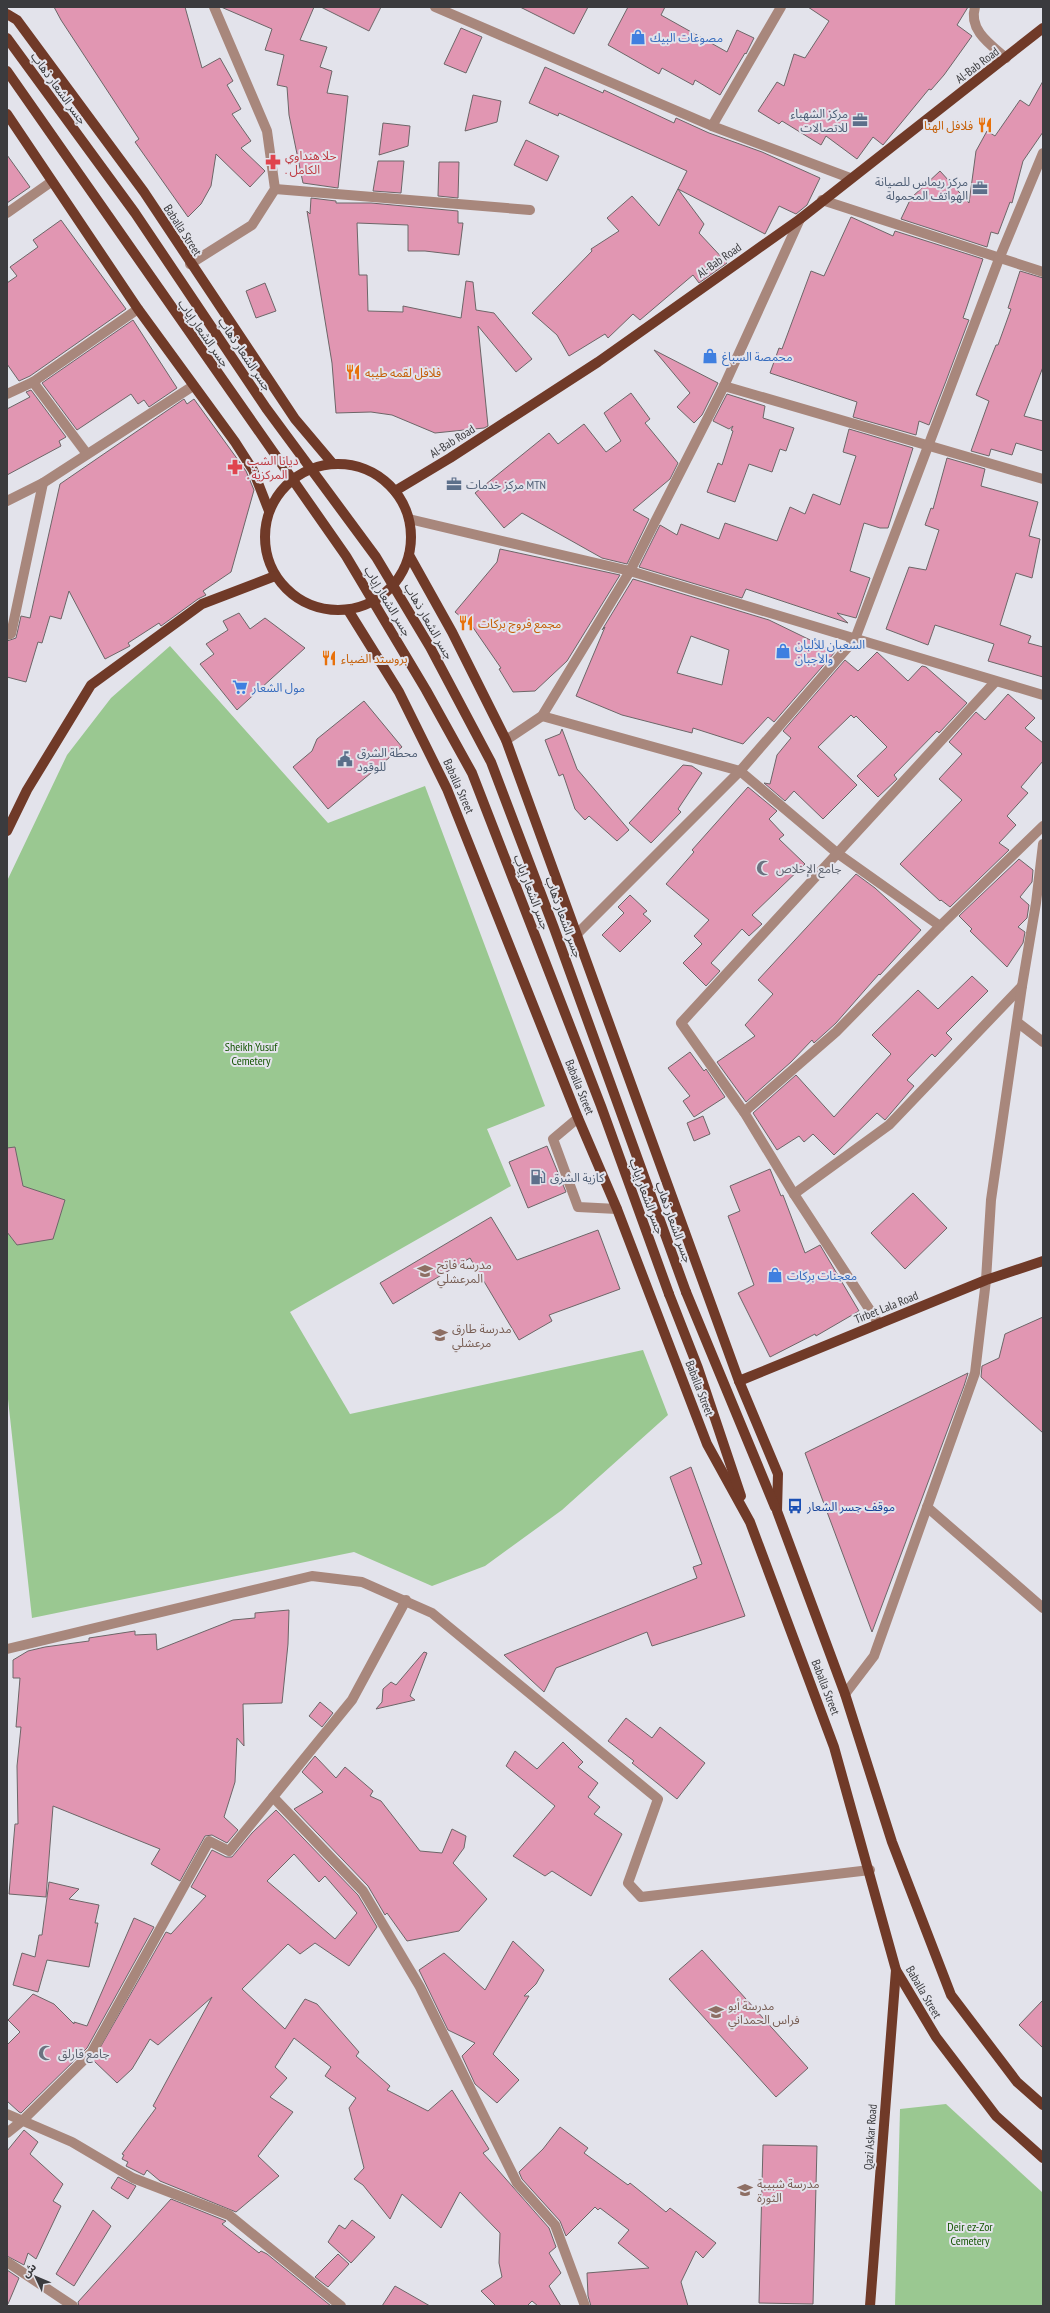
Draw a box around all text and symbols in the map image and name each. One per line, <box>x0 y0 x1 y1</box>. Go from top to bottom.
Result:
shop icon: مصوغات البيك <box>629 28 647 46</box>
place label: مصوغات البيك <box>650 30 723 45</box>
street label: Al-Bab Road <box>952 44 1002 86</box>
street label: جسر الشعار ذهاب <box>28 49 90 127</box>
place label: مركز الشهباء للاتصالات <box>790 106 848 135</box>
office icon: مركز الشهباء للاتصالات <box>851 111 869 129</box>
restaurant icon: فلافل الهنا <box>976 116 994 134</box>
place label: فلافل الهنا <box>924 118 973 133</box>
place label: حلا هنداوي . الكامل <box>285 148 337 177</box>
pharmacy icon: حلا هنداوي . الكامل <box>264 153 282 171</box>
place label: مركز ريماس للصيانة الهواتف المحمولة <box>875 174 968 203</box>
office icon: مركز ريماس للصيانة الهواتف المحمولة <box>971 179 989 197</box>
street label: Baballa Street <box>161 201 206 259</box>
street label: Al-Bab Road <box>694 239 744 281</box>
street label: جسر الشعار إياب <box>174 296 233 370</box>
street label: جسر الشعار ذهاب <box>215 314 275 394</box>
shop icon: محمصة السباغ <box>701 347 719 365</box>
place label: محمصة السباغ <box>722 349 793 366</box>
restaurant icon: فلافل لقمه طيبه <box>344 363 362 381</box>
place label: فلافل لقمه طيبه <box>365 365 441 380</box>
street label: Al-Bab Road <box>427 421 477 461</box>
place label: ديانا الشب . المركزية <box>247 453 299 482</box>
pharmacy icon: ديانا الشب . المركزية <box>226 458 244 476</box>
office icon: مركز خدمات MTN <box>445 475 463 493</box>
place label: مركز خدمات MTN <box>466 477 546 492</box>
street label: جسر الشعار إياب <box>360 563 415 639</box>
street label: جسر الشعار ذهاب <box>401 580 457 662</box>
restaurant icon: مجمع فروج بركات <box>457 614 475 632</box>
place label: مجمع فروج بركات <box>478 616 561 633</box>
place label: الشعبان للألبان والأجبان <box>795 637 865 666</box>
shop icon: الشعبان للألبان والأجبان <box>774 642 792 660</box>
restaurant icon: بروستد الضياء <box>320 649 338 667</box>
place label: بروستد الضياء <box>341 651 407 666</box>
supermarket icon: مول الشعار <box>231 678 249 696</box>
place label: مول الشعار <box>251 680 305 695</box>
place label: محطة الشرق للوقود <box>357 745 418 774</box>
public building icon: محطة الشرق للوقود <box>336 750 354 768</box>
street label: Baballa Street <box>440 756 478 816</box>
street label: جسر الشعار إياب <box>510 852 553 932</box>
mosque icon: جامع الإخلاص <box>755 859 773 877</box>
place label: جامع الإخلاص <box>776 861 842 878</box>
street label: جسر الشعار ذهاب <box>542 874 586 960</box>
park label: Sheikh Yusuf Cemetery <box>225 1039 278 1068</box>
street label: Baballa Street <box>562 1057 598 1117</box>
street label: جسر الشعار إياب <box>625 1156 668 1236</box>
fuel station icon: كازية الشرق <box>529 1168 547 1186</box>
place label: كازية الشرق <box>550 1170 605 1185</box>
street label: جسر الشعار ذهاب <box>652 1179 696 1265</box>
place label: مدرسة فاتح المرعشلي <box>437 1257 492 1288</box>
school or university icon: مدرسة فاتح المرعشلي <box>416 1262 434 1280</box>
shop icon: معجنات بركات <box>766 1266 784 1284</box>
place label: معجنات بركات <box>787 1268 857 1283</box>
street label: Tirbet Lala Road <box>852 1287 920 1327</box>
place label: مدرسة طارق مرعشلي <box>452 1321 511 1352</box>
school or university icon: مدرسة طارق مرعشلي <box>431 1326 449 1344</box>
street label: Baballa Street <box>683 1358 718 1419</box>
bus stop icon: موقف جسر الشعار <box>786 1497 804 1515</box>
place label: موقف جسر الشعار <box>806 1499 895 1514</box>
street label: Baballa Street <box>809 1657 844 1718</box>
street label: Baballa Street <box>903 1963 945 2022</box>
place label: مدرسة أبو فراس الحمداني <box>728 1998 800 2029</box>
school or university icon: مدرسة أبو فراس الحمداني <box>707 2003 725 2021</box>
mosque icon: جامع قارلق <box>37 2044 55 2062</box>
place label: جامع قارلق <box>58 2046 110 2063</box>
street label: Qazi Askar Road <box>860 2104 880 2170</box>
place label: مدرسة شبيبة الثورة <box>757 2176 819 2205</box>
school or university icon: مدرسة شبيبة الثورة <box>736 2181 754 2199</box>
park label: Deir ez-Zor Cemetery <box>947 2219 993 2248</box>
north arrow <box>16 2257 56 2297</box>
text: ش <box>19 2260 39 2280</box>

